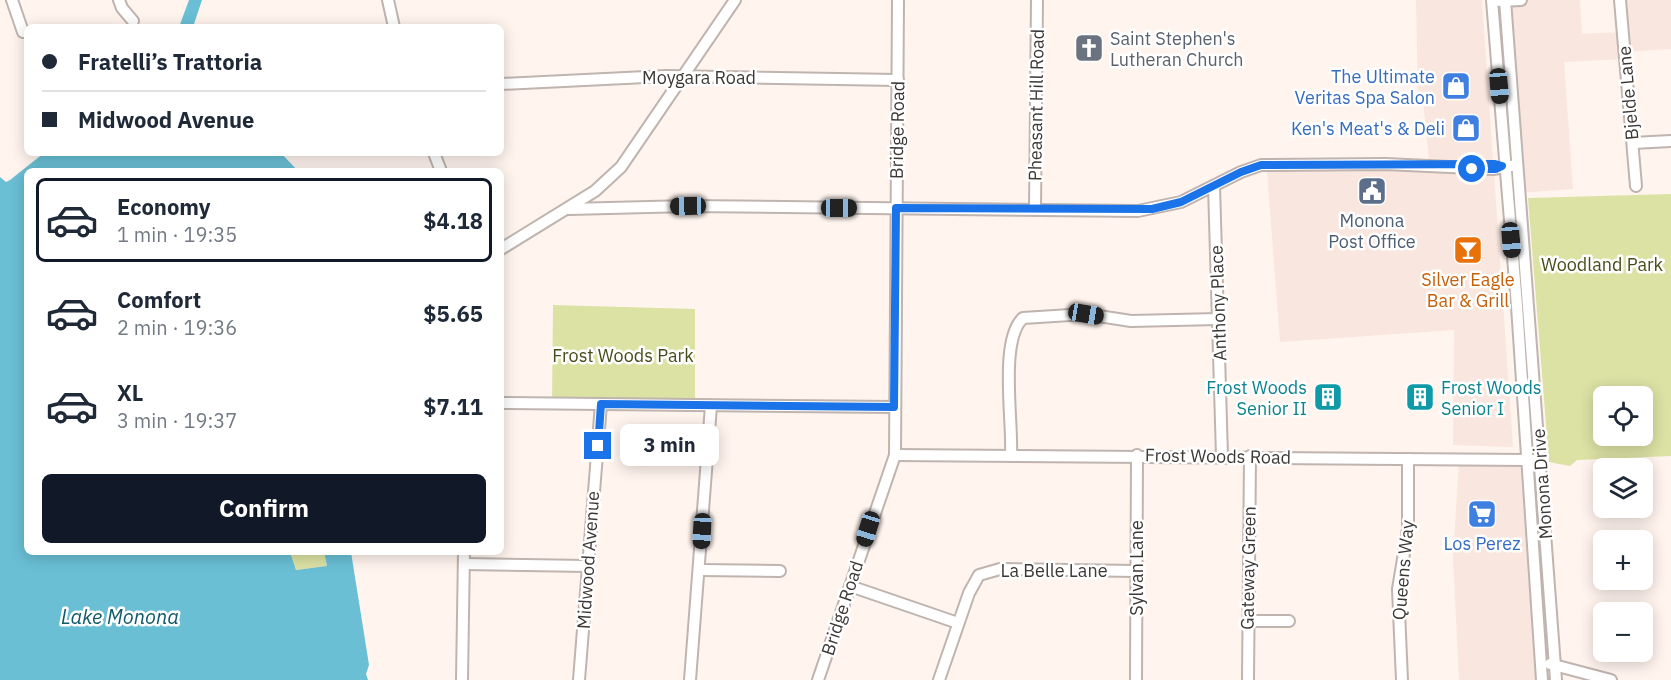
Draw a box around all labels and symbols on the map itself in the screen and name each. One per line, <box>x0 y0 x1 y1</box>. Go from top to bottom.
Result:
place label: Saint Stephen's Lutheran Church <box>1110 27 1244 71</box>
street label: Pheasant Hill Road <box>1023 29 1049 181</box>
church icon: Saint Stephen's Lutheran Church <box>1073 32 1105 64</box>
street label: Bjelde Lane <box>1612 45 1644 141</box>
place label: The Ultimate Veritas Spa Salon <box>1295 65 1435 109</box>
street label: Moygara Road <box>642 66 756 89</box>
car <box>1488 67 1510 105</box>
shop icon: The Ultimate Veritas Spa Salon <box>1440 70 1472 102</box>
street label: Bridge Road <box>885 81 909 179</box>
shop icon: Ken's Meat's & Deli <box>1450 112 1482 144</box>
place label: Ken's Meat's & Deli <box>1291 117 1445 140</box>
route start <box>1458 155 1485 182</box>
public building icon: Monona Post Office <box>1356 175 1388 207</box>
car <box>670 197 706 215</box>
car <box>821 199 857 217</box>
place label: Monona Post Office <box>1328 209 1416 253</box>
car <box>1500 221 1522 259</box>
bar icon: Silver Eagle Bar & Grill <box>1452 234 1484 266</box>
street label: Anthony Place <box>1204 245 1232 361</box>
park label: Woodland Park <box>1541 253 1664 276</box>
place label: Silver Eagle Bar & Grill <box>1421 268 1515 312</box>
car <box>1067 302 1105 326</box>
park label: Frost Woods Park <box>552 344 694 367</box>
place label: Frost Woods Senior II <box>1206 376 1307 420</box>
place label: Frost Woods Senior I <box>1441 376 1542 420</box>
building icon: Frost Woods Senior II <box>1312 381 1344 413</box>
building icon: Frost Woods Senior I <box>1404 381 1436 413</box>
callout: 3 min <box>619 425 718 467</box>
street label: Monona Drive <box>1527 428 1557 540</box>
route end <box>584 432 611 459</box>
street label: Frost Woods Road <box>1145 443 1291 469</box>
street label: Midwood Avenue <box>572 490 604 630</box>
supermarket icon: Los Perez <box>1466 498 1498 530</box>
street label: Gateway Green <box>1235 506 1261 630</box>
car <box>854 509 882 549</box>
car <box>692 513 712 549</box>
street label: Queens Way <box>1387 519 1419 621</box>
street label: Sylvan Lane <box>1125 520 1148 616</box>
place label: Los Perez <box>1443 532 1521 555</box>
street label: Bridge Road <box>816 558 868 658</box>
street label: La Belle Lane <box>1000 559 1108 582</box>
water label: Lake Monona <box>61 603 179 630</box>

